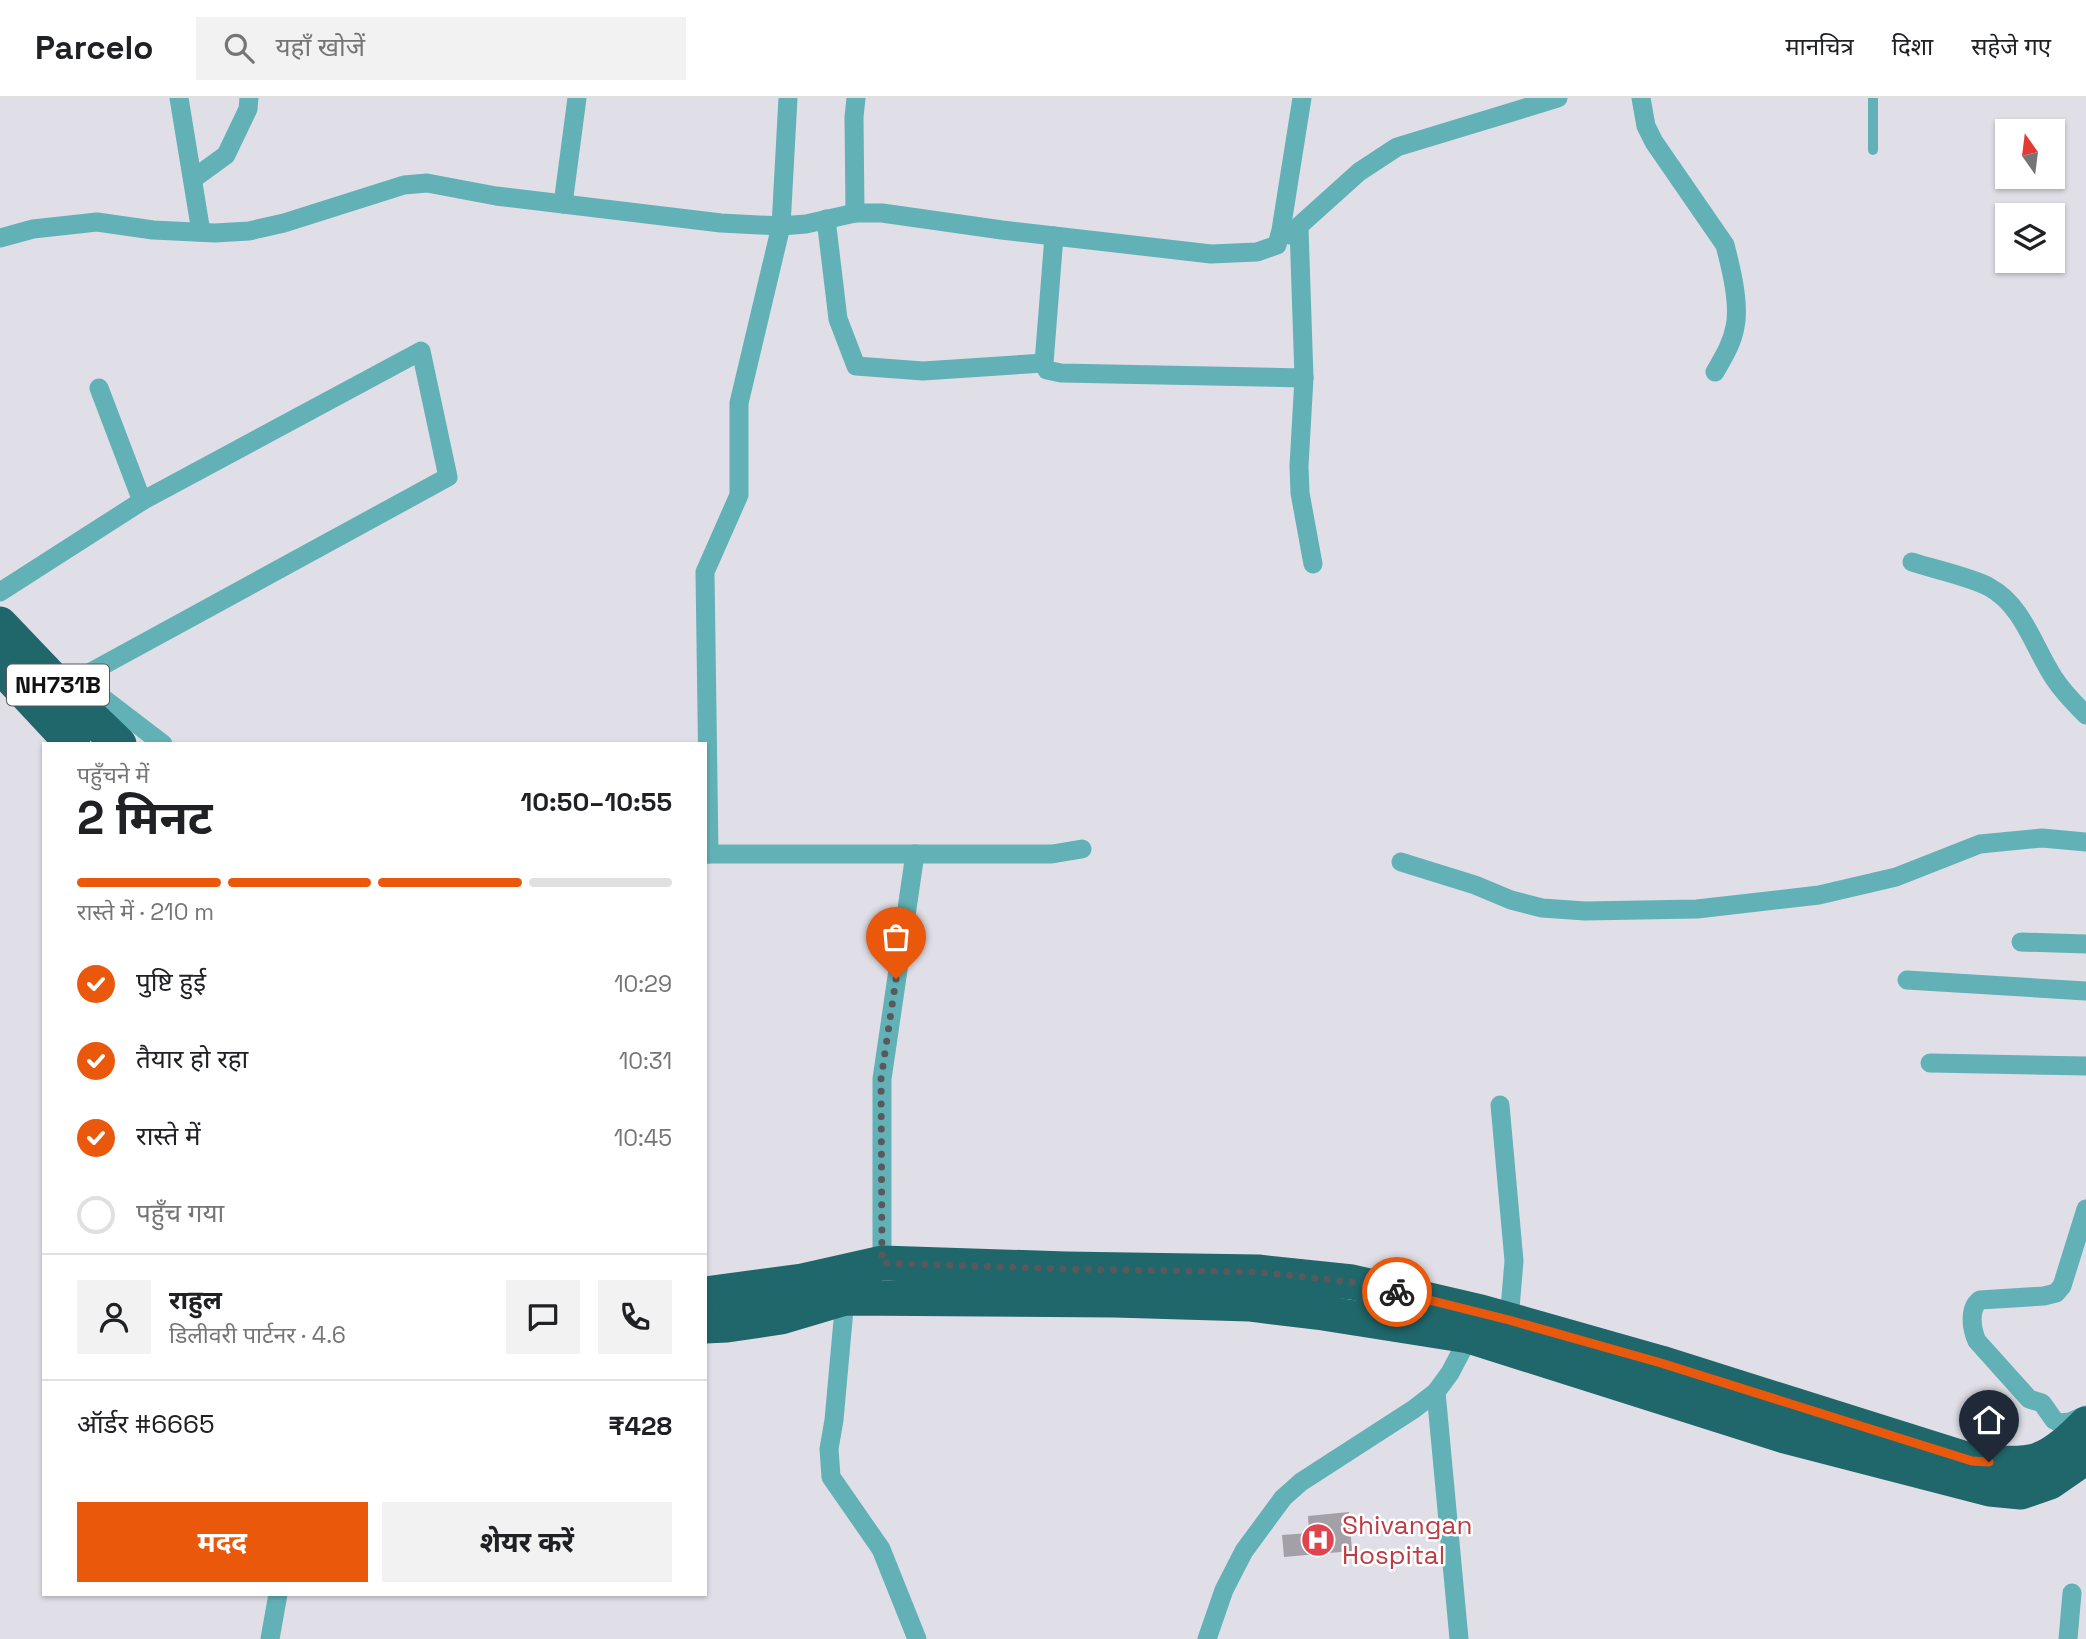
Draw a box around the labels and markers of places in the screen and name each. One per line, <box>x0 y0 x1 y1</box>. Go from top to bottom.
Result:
pin <box>866 907 926 979</box>
pin <box>1959 1390 2019 1462</box>
place label: Shivangan Hospital <box>1342 1508 1472 1572</box>
hospital icon: Shivangan Hospital <box>1299 1521 1337 1559</box>

